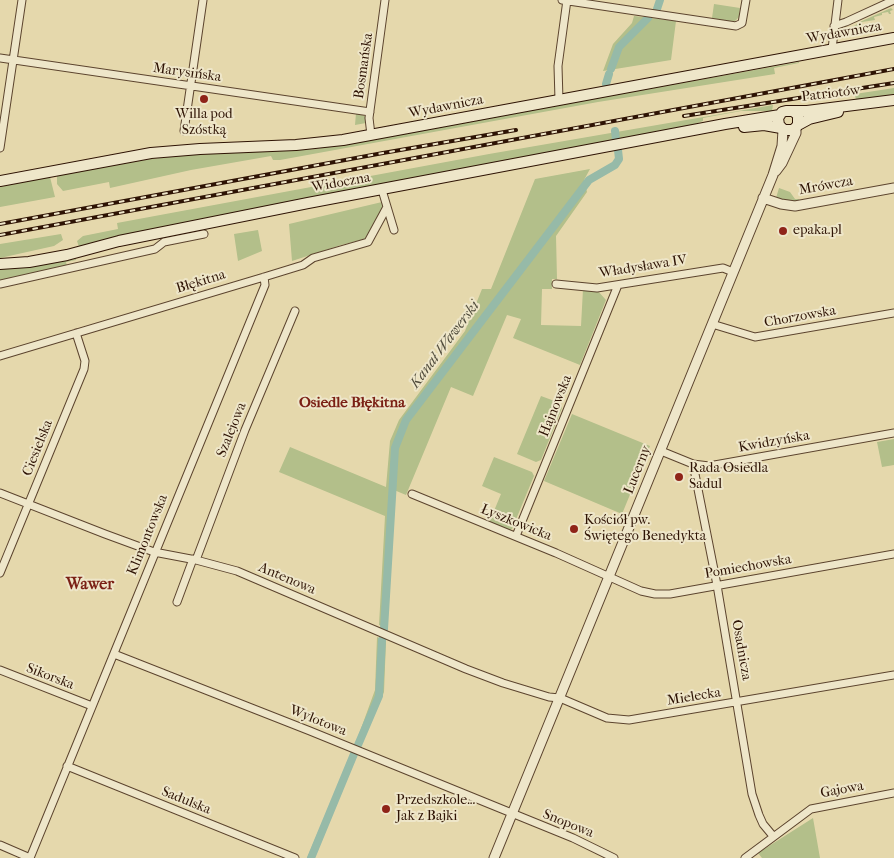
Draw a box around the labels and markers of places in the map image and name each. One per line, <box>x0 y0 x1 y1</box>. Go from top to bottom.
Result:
marker: Willa pod Szóstką <box>198 93 210 105</box>
place label: Willa pod Szóstką <box>175 107 233 140</box>
place label: epaka.pl <box>793 223 842 239</box>
marker: epaka.pl <box>777 225 789 237</box>
place label: Rada Osiedla Sadul <box>689 461 768 494</box>
marker: Rada Osiedla Sadul <box>673 471 685 483</box>
place label: Kościół pw. Świętego Benedykta <box>584 513 706 546</box>
marker: Kościół pw. Świętego Benedykta <box>568 523 580 535</box>
place label: Przedszkole... Jak z Bajki <box>396 793 475 826</box>
marker: Przedszkole... Jak z Bajki <box>380 803 392 815</box>

